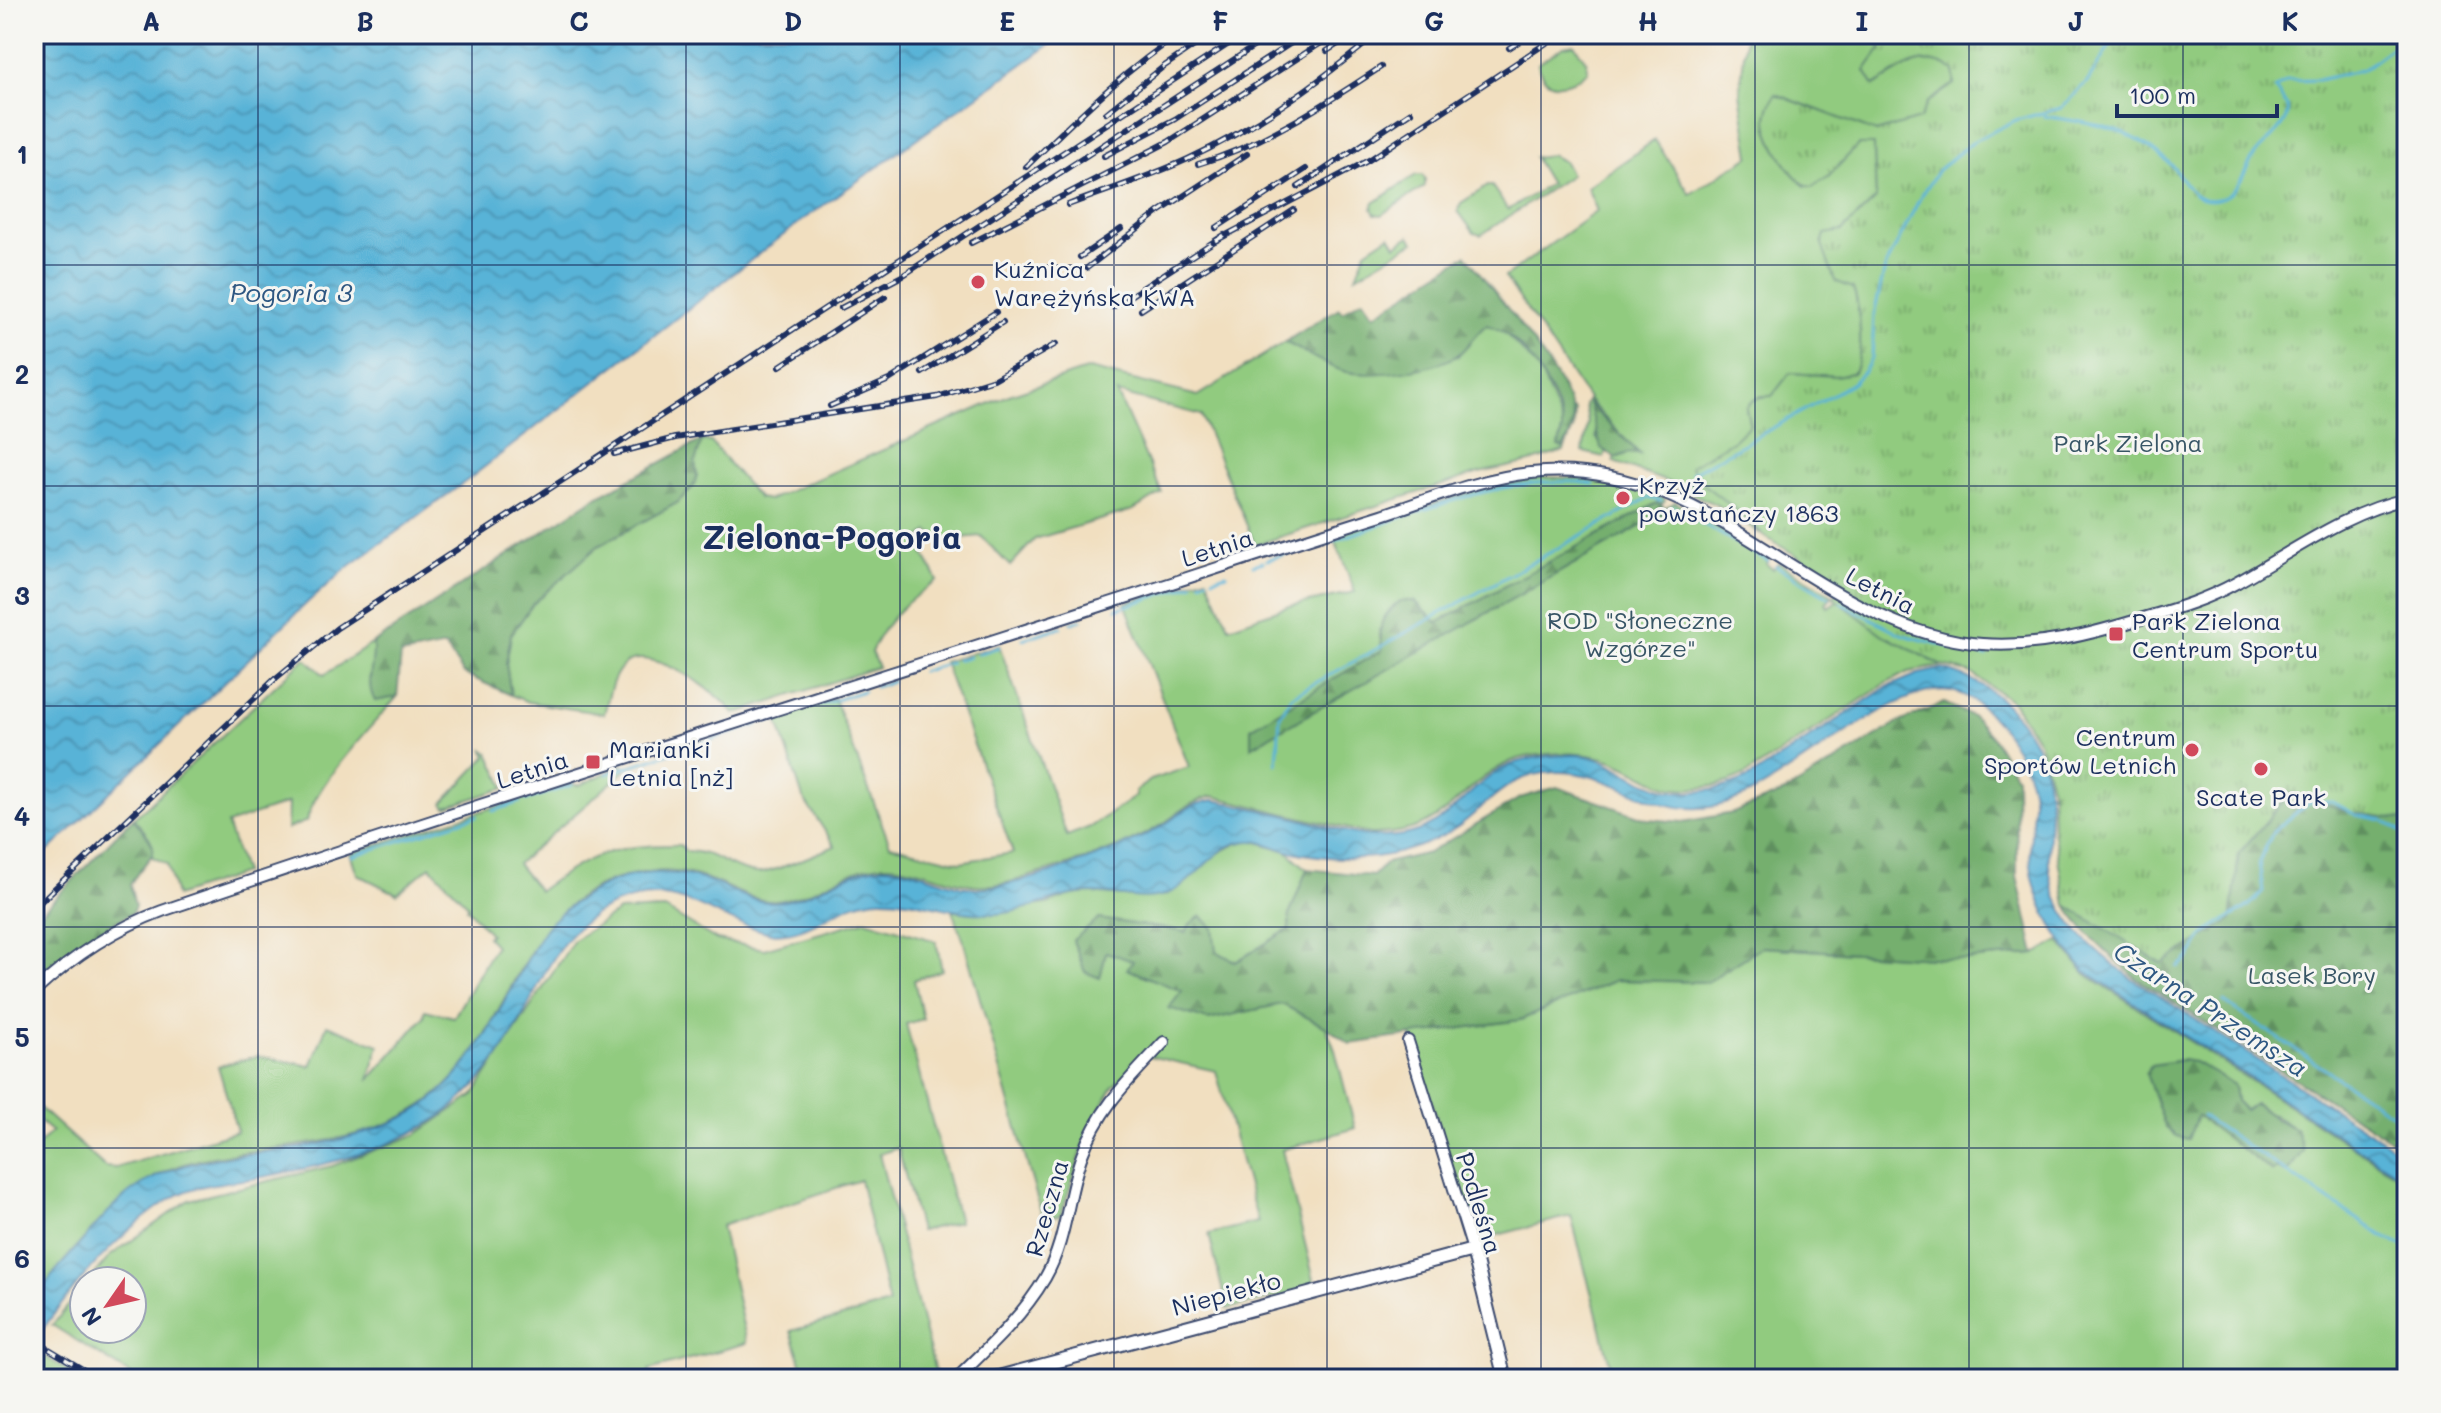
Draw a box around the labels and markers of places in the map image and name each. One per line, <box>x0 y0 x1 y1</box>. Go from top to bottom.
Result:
place label: Kuźnica Warężyńska KWA <box>994 253 1195 312</box>
marker: Kuźnica Warężyńska KWA <box>969 273 987 291</box>
place label: Krzyż powstańczy 1863 <box>1639 469 1839 528</box>
marker: Krzyż powstańczy 1863 <box>1614 489 1632 507</box>
place label: Park Zielona Centrum Sportu <box>2132 605 2318 664</box>
marker: Park Zielona Centrum Sportu <box>2107 625 2125 643</box>
place label: Centrum Sportów Letnich <box>1984 721 2176 780</box>
place label: Marianki Letnia [nż] <box>609 733 733 792</box>
marker: Centrum Sportów Letnich <box>2183 741 2201 759</box>
marker: Marianki Letnia [nż] <box>584 753 602 771</box>
marker: Scate Park <box>2252 760 2270 778</box>
place label: Scate Park <box>2196 781 2326 812</box>

